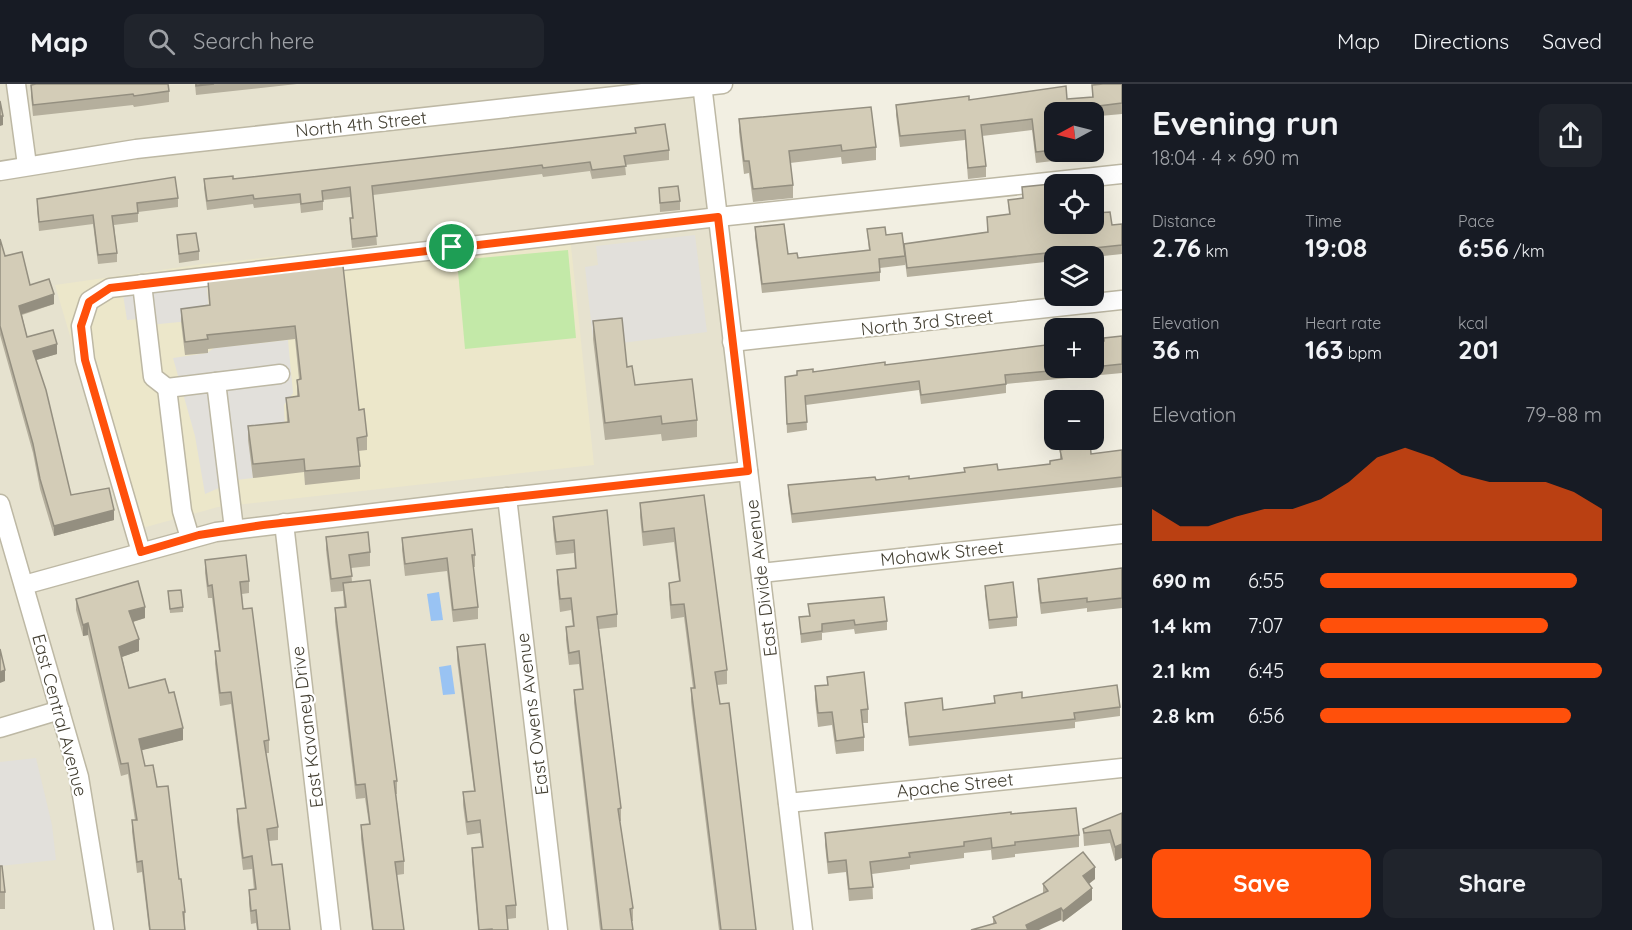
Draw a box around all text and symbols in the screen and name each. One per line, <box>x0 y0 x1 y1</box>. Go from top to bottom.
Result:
search box <box>124 14 544 68</box>
text: Map <box>30 24 88 59</box>
icon: search <box>145 25 178 58</box>
text: Search here <box>193 27 315 55</box>
text: Map <box>1337 28 1380 54</box>
text: Directions <box>1413 28 1509 54</box>
text: Saved <box>1542 28 1602 54</box>
north arrow <box>1044 102 1104 162</box>
map controls <box>1044 102 1104 450</box>
text: Evening run <box>1152 102 1339 143</box>
button: share <box>1539 104 1602 167</box>
street label: North 4th Street <box>294 106 428 142</box>
text: 18:04 · 4 × 690 m <box>1152 145 1299 170</box>
button: locate <box>1044 174 1104 234</box>
text: Distance <box>1152 211 1216 231</box>
text: Time <box>1305 211 1342 231</box>
text: Pace <box>1458 211 1494 231</box>
pin <box>426 221 477 272</box>
icon: arrive <box>435 230 468 263</box>
text: 2.76 <box>1152 231 1201 264</box>
text: 19:08 <box>1305 231 1367 264</box>
text: 6:56 <box>1458 231 1509 264</box>
text: km <box>1201 241 1229 261</box>
text: /km <box>1509 241 1545 261</box>
button: layers <box>1044 246 1104 306</box>
street label: North 3rd Street <box>860 304 994 340</box>
text: Elevation <box>1152 313 1219 333</box>
text: Heart rate <box>1305 313 1381 333</box>
text: kcal <box>1458 313 1488 333</box>
button: + <box>1044 318 1104 378</box>
text: 36 <box>1152 333 1180 366</box>
text: 163 <box>1305 333 1343 366</box>
text: 201 <box>1458 333 1499 366</box>
text: m <box>1180 343 1199 363</box>
text: bpm <box>1343 343 1382 363</box>
button: − <box>1044 390 1104 450</box>
text: Elevation <box>1152 402 1236 427</box>
text: 79–88 m <box>1525 402 1602 427</box>
street label: East Divide Avenue <box>740 498 782 658</box>
street label: Mohawk Street <box>879 535 1005 571</box>
text: 690 m <box>1152 568 1211 593</box>
text: 6:55 <box>1248 568 1284 593</box>
text: 1.4 km <box>1152 613 1211 638</box>
text: 7:07 <box>1248 613 1283 638</box>
street label: East Central Avenue <box>27 631 93 799</box>
street label: East Owens Avenue <box>511 632 553 796</box>
street label: East Kavaney Drive <box>286 645 328 809</box>
text: 2.1 km <box>1152 658 1211 683</box>
text: 6:45 <box>1248 658 1284 683</box>
text: 2.8 km <box>1152 703 1215 728</box>
text: 6:56 <box>1248 703 1284 728</box>
street label: Apache Street <box>895 767 1015 803</box>
button: Save <box>1152 849 1371 918</box>
button: Share <box>1383 849 1602 918</box>

